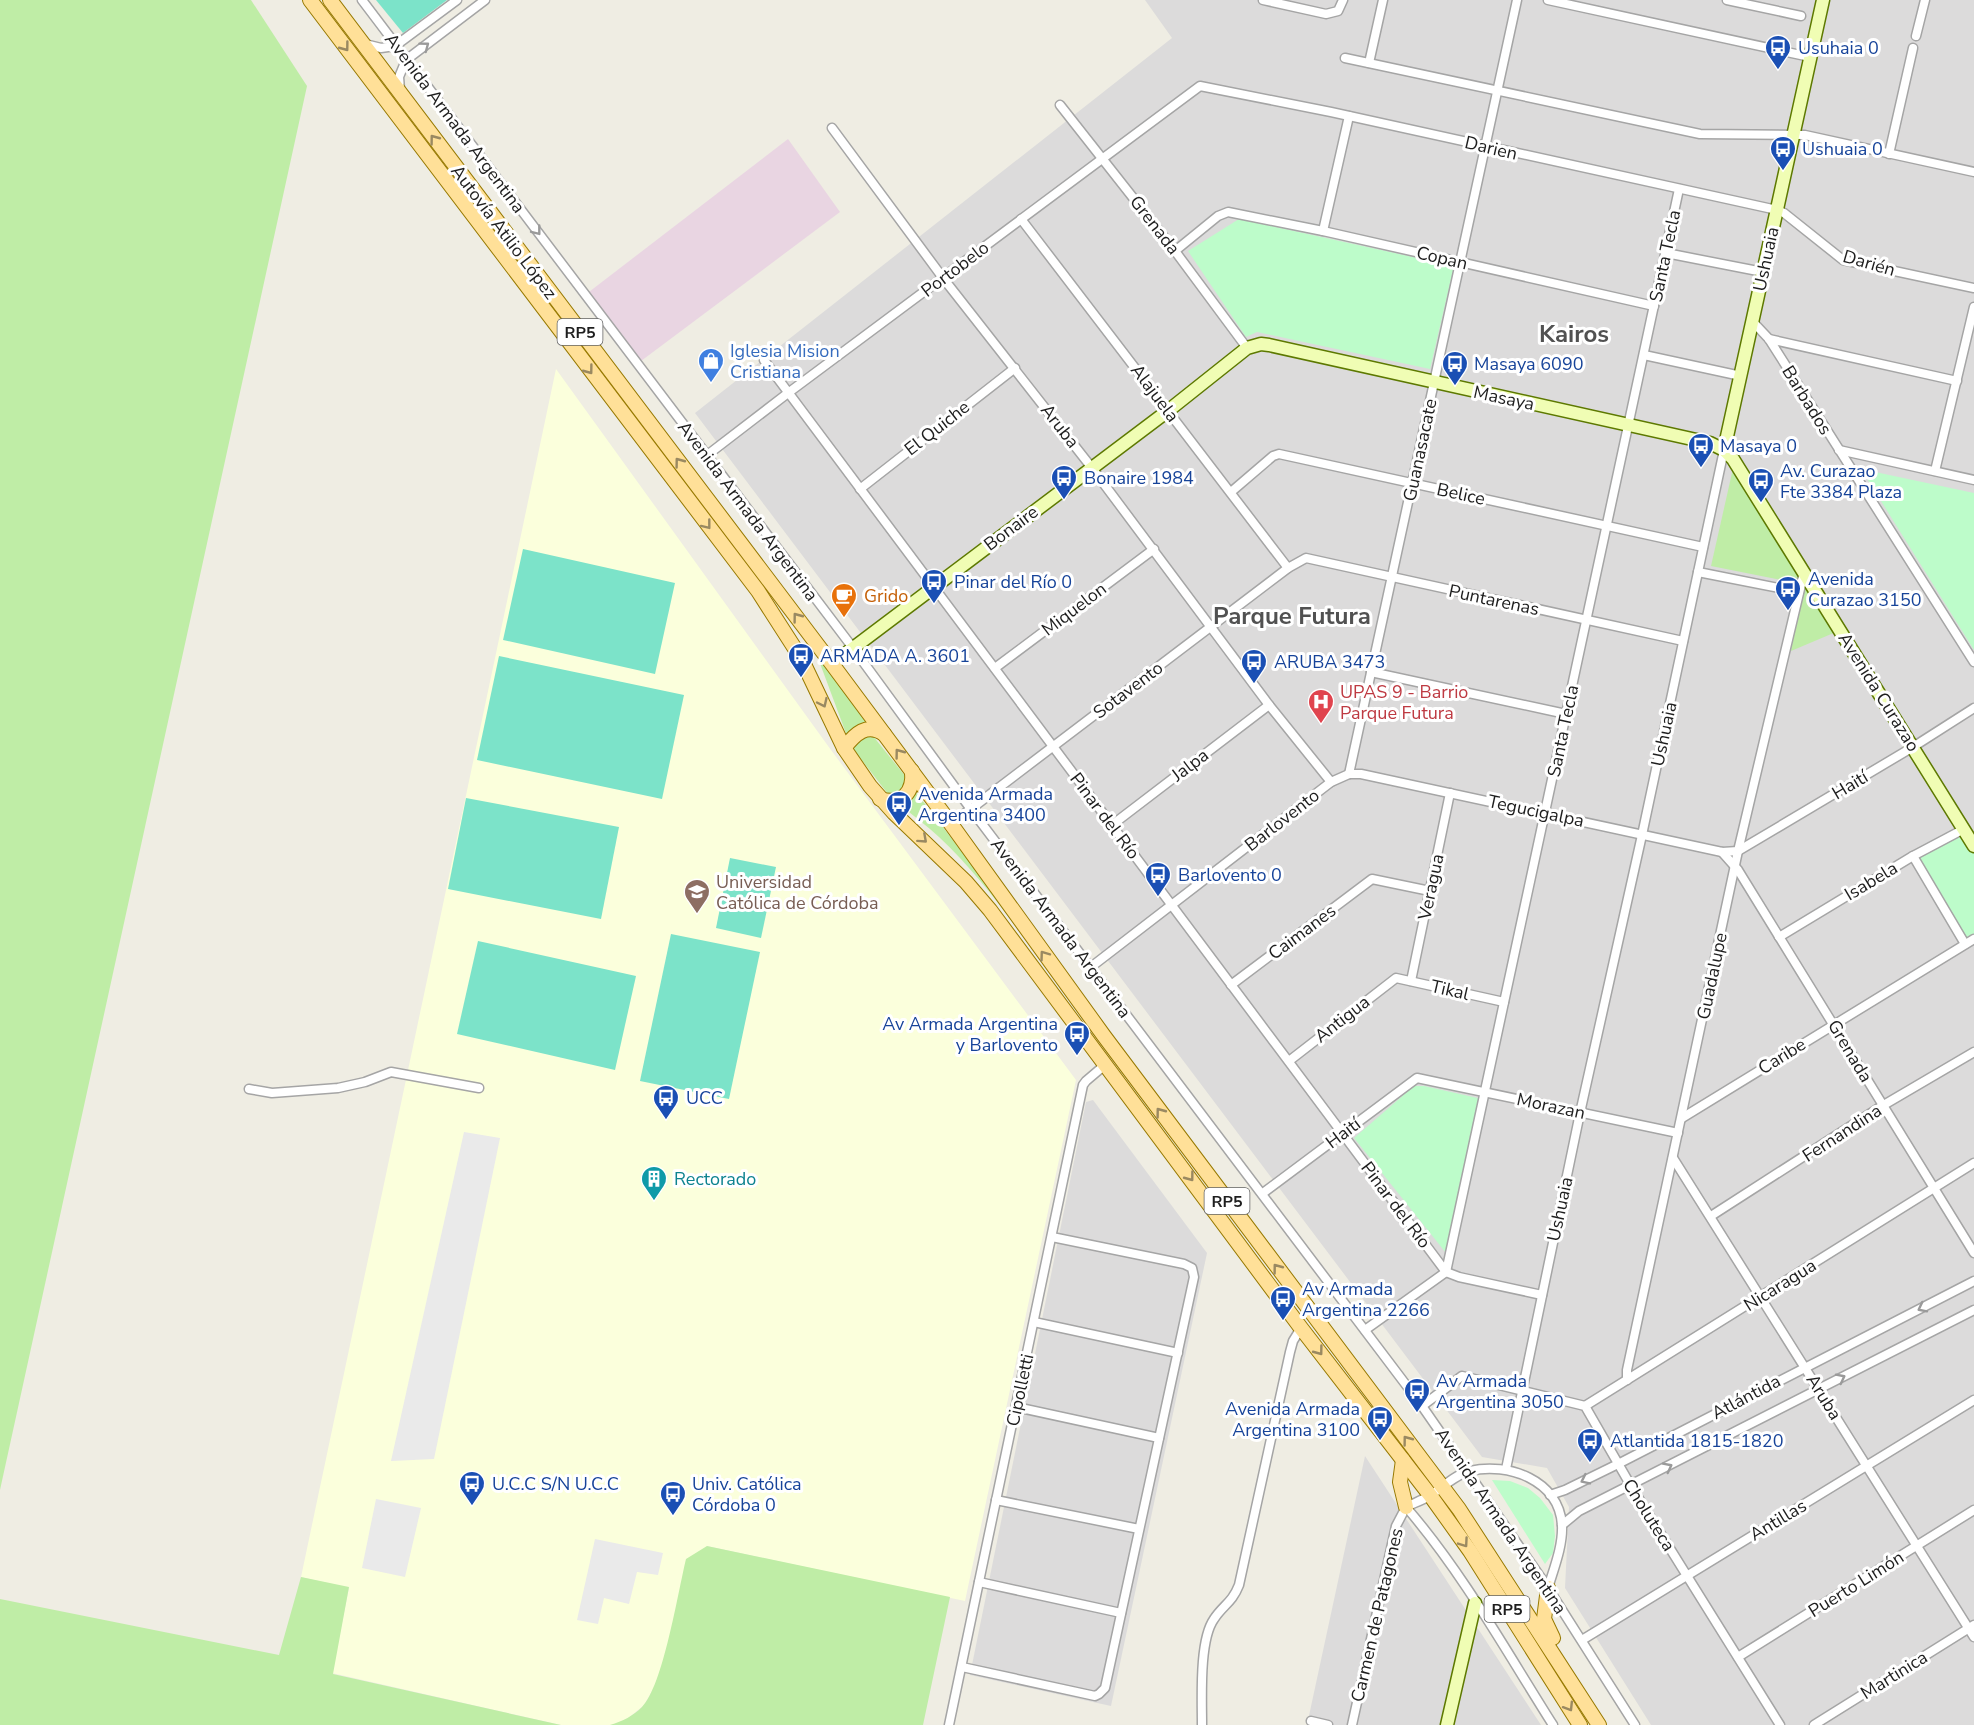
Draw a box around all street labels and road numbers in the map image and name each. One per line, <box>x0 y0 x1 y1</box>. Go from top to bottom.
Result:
street label: Avenida Armada Argentina <box>379 28 531 218</box>
street label: Darien <box>1462 130 1520 166</box>
street label: Autovía Atilio López <box>446 160 562 304</box>
street label: Grenada <box>1124 191 1186 259</box>
street label: Santa Tecla <box>1644 208 1686 304</box>
street label: Ushuaia <box>1747 225 1785 293</box>
street label: Portobelo <box>916 236 994 302</box>
street label: Copan <box>1414 240 1470 276</box>
street label: Darién <box>1840 244 1898 282</box>
road number: RP5 <box>558 319 602 345</box>
street label: Alajuela <box>1125 359 1185 427</box>
street label: Barbados <box>1776 361 1838 439</box>
street label: Masaya <box>1471 380 1537 416</box>
street label: El Quiche <box>899 395 975 461</box>
street label: Guanasacate <box>1397 397 1443 503</box>
street label: Aruba <box>1035 399 1085 453</box>
street label: Avenida Armada Argentina <box>672 416 824 606</box>
street label: Belice <box>1435 477 1487 511</box>
street label: Bonaire <box>979 500 1043 556</box>
street label: Miquelon <box>1037 577 1111 641</box>
street label: Puntarenas <box>1447 579 1541 621</box>
street label: Avenida Curazao <box>1833 628 1925 756</box>
street label: Sotavento <box>1088 656 1168 724</box>
street label: Santa Tecla <box>1542 683 1584 779</box>
street label: Ushuaia <box>1645 700 1683 768</box>
street label: Jalpa <box>1166 743 1213 787</box>
street label: Haití <box>1828 765 1873 805</box>
street label: Pinar del Río <box>1065 768 1145 864</box>
street label: Barlovento <box>1240 783 1324 857</box>
street label: Tegucigalpa <box>1486 789 1586 833</box>
street label: Avenida Armada Argentina <box>985 833 1137 1023</box>
street label: Veragua <box>1412 852 1450 923</box>
street label: Isabela <box>1840 856 1902 906</box>
street label: Caimanes <box>1263 899 1341 965</box>
street label: Guadalupe <box>1691 930 1733 1022</box>
street label: Tikal <box>1428 974 1472 1006</box>
street label: Antigua <box>1309 990 1375 1048</box>
street label: Grenada <box>1822 1015 1878 1087</box>
street label: Caribe <box>1754 1032 1810 1080</box>
street label: Morazan <box>1515 1087 1587 1125</box>
street label: Fernandina <box>1798 1098 1886 1168</box>
street label: Haití <box>1321 1112 1366 1154</box>
street label: Pinar del Río <box>1356 1157 1436 1253</box>
street label: Ushuaia <box>1541 1175 1579 1243</box>
road number: RP5 <box>1204 1188 1250 1214</box>
street label: Nicaragua <box>1739 1253 1821 1317</box>
street label: Cipolletti <box>1001 1352 1039 1428</box>
street label: Atlántida <box>1707 1369 1785 1425</box>
street label: Aruba <box>1801 1370 1847 1424</box>
street label: Avenida Armada Argentina <box>1430 1423 1572 1619</box>
street label: Choluteca <box>1617 1474 1681 1556</box>
street label: Antillas <box>1745 1494 1811 1546</box>
street label: Carmen de Patagones <box>1345 1526 1409 1704</box>
street label: Puerto Limón <box>1804 1545 1908 1623</box>
road number: RP5 <box>1484 1596 1530 1622</box>
street label: Martinica <box>1856 1645 1932 1705</box>

